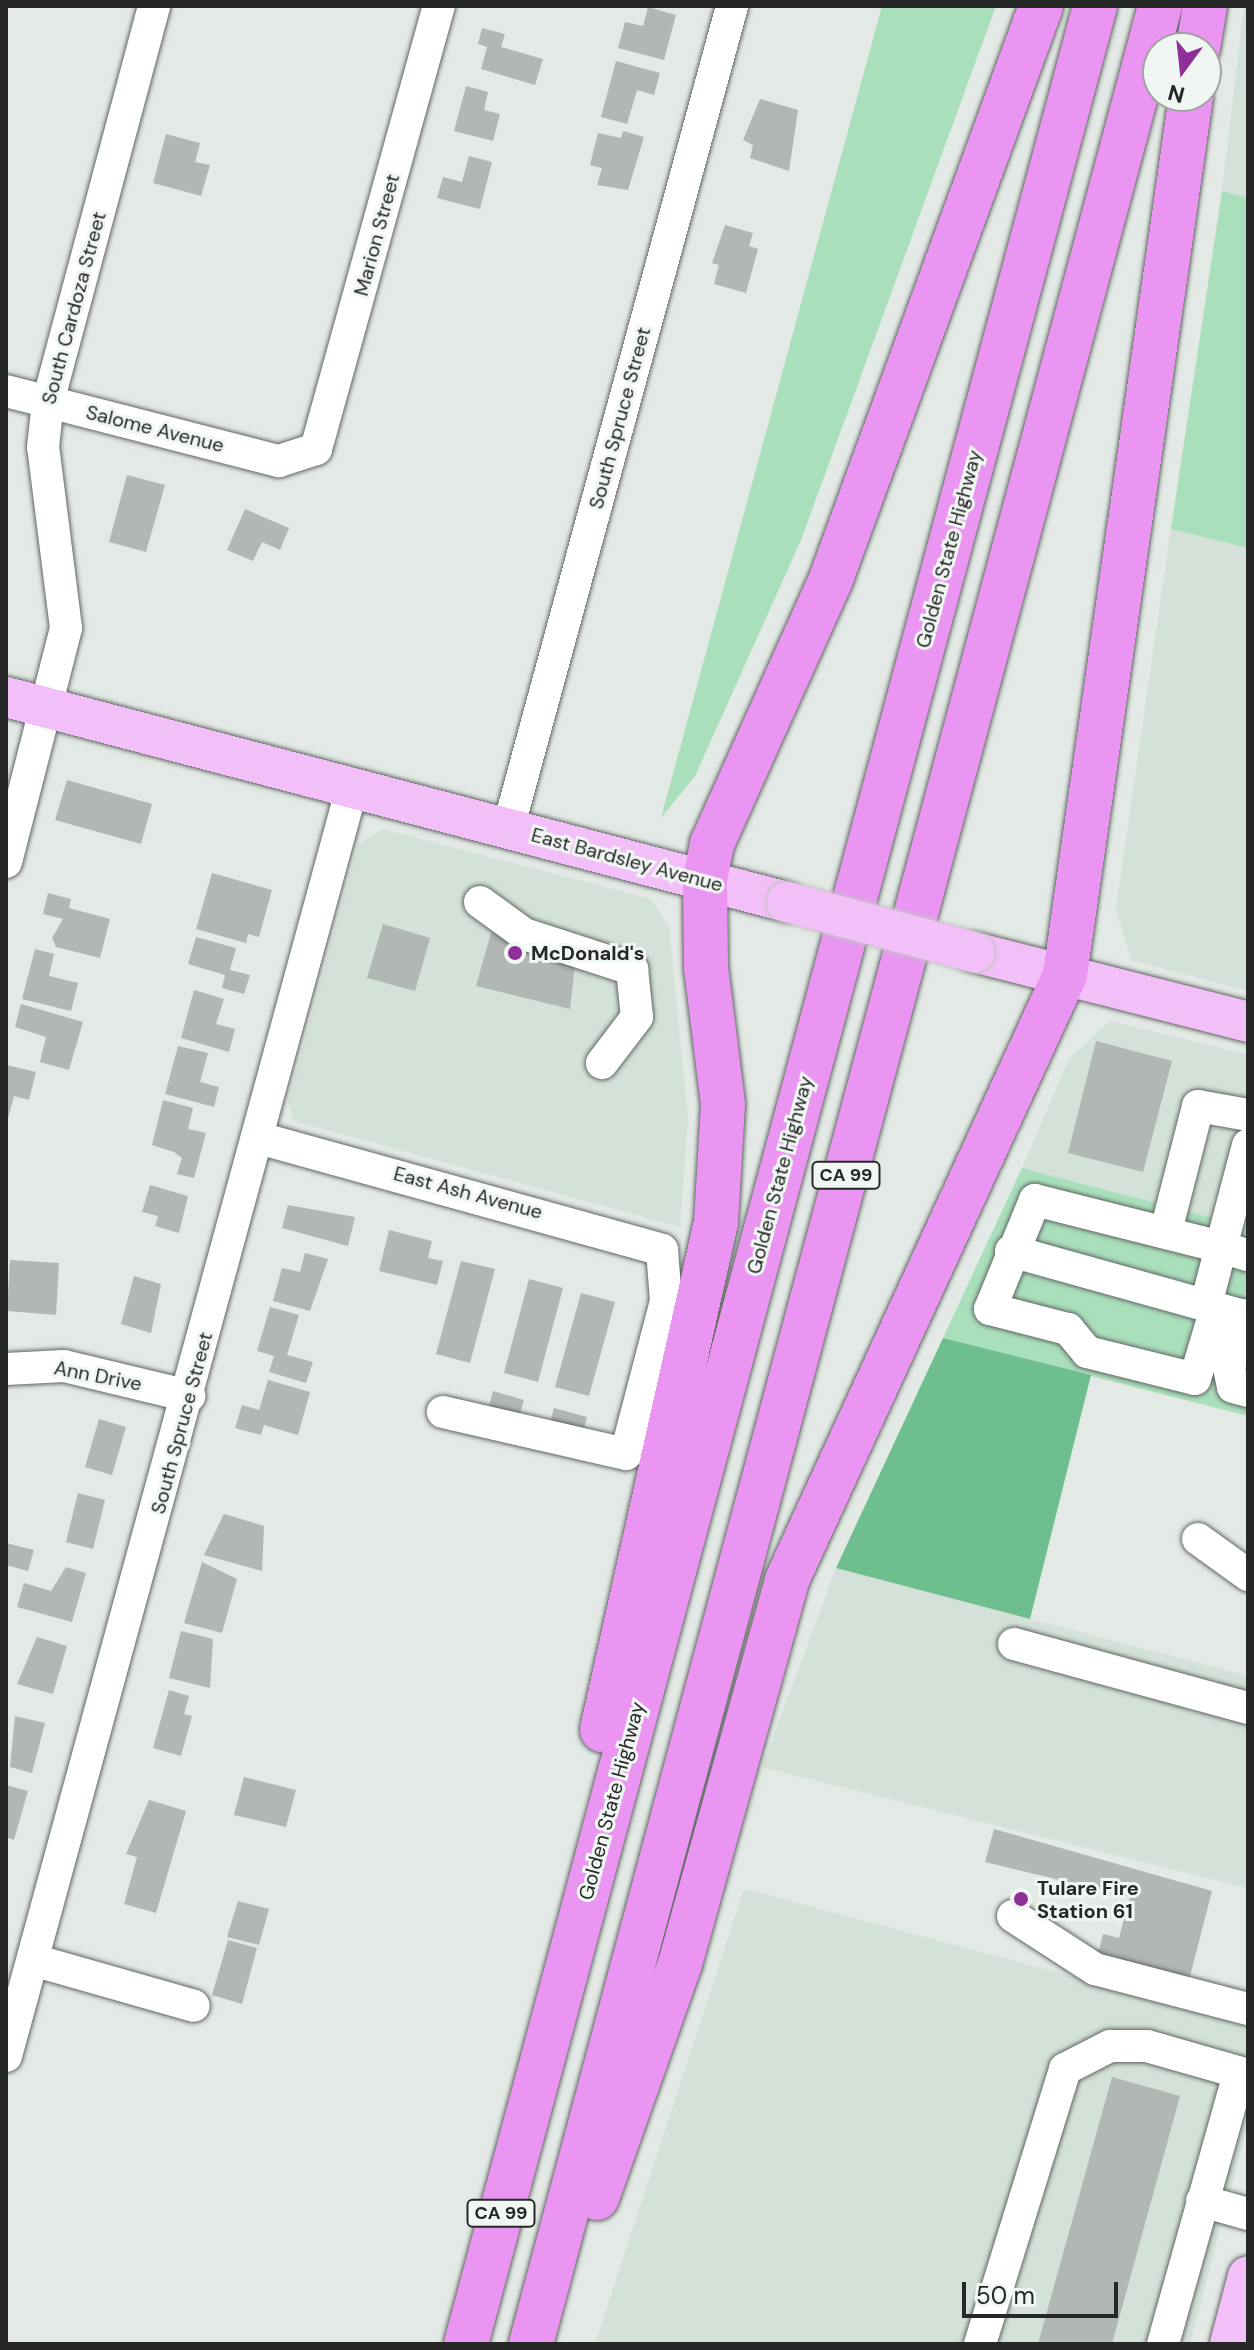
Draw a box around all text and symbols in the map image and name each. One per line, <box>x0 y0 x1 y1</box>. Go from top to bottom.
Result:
north arrow <box>1142 32 1222 112</box>
text: N <box>1165 78 1188 110</box>
street label: Marion Street <box>349 171 405 299</box>
street label: South Cardoza Street <box>37 209 111 407</box>
street label: South Spruce Street <box>584 324 656 512</box>
street label: Salome Avenue <box>84 400 226 458</box>
street label: Golden State Highway <box>911 447 987 651</box>
street label: East Bardsley Avenue <box>529 823 725 897</box>
place label: McDonald's <box>531 941 644 965</box>
marker: McDonald's <box>506 944 524 962</box>
street label: Golden State Highway <box>742 1073 818 1277</box>
road number: CA 99 <box>810 1161 882 1189</box>
street label: East Ash Avenue <box>391 1162 545 1224</box>
street label: South Spruce Street <box>146 1329 218 1517</box>
street label: Ann Drive <box>52 1356 144 1396</box>
street label: Golden State Highway <box>574 1699 650 1903</box>
place label: Tulare Fire Station 61 <box>1037 1876 1139 1923</box>
marker: Tulare Fire Station 61 <box>1012 1890 1030 1908</box>
road number: CA 99 <box>465 2199 537 2227</box>
scale bar <box>966 2266 1122 2316</box>
text: 50 m <box>976 2280 1035 2311</box>

